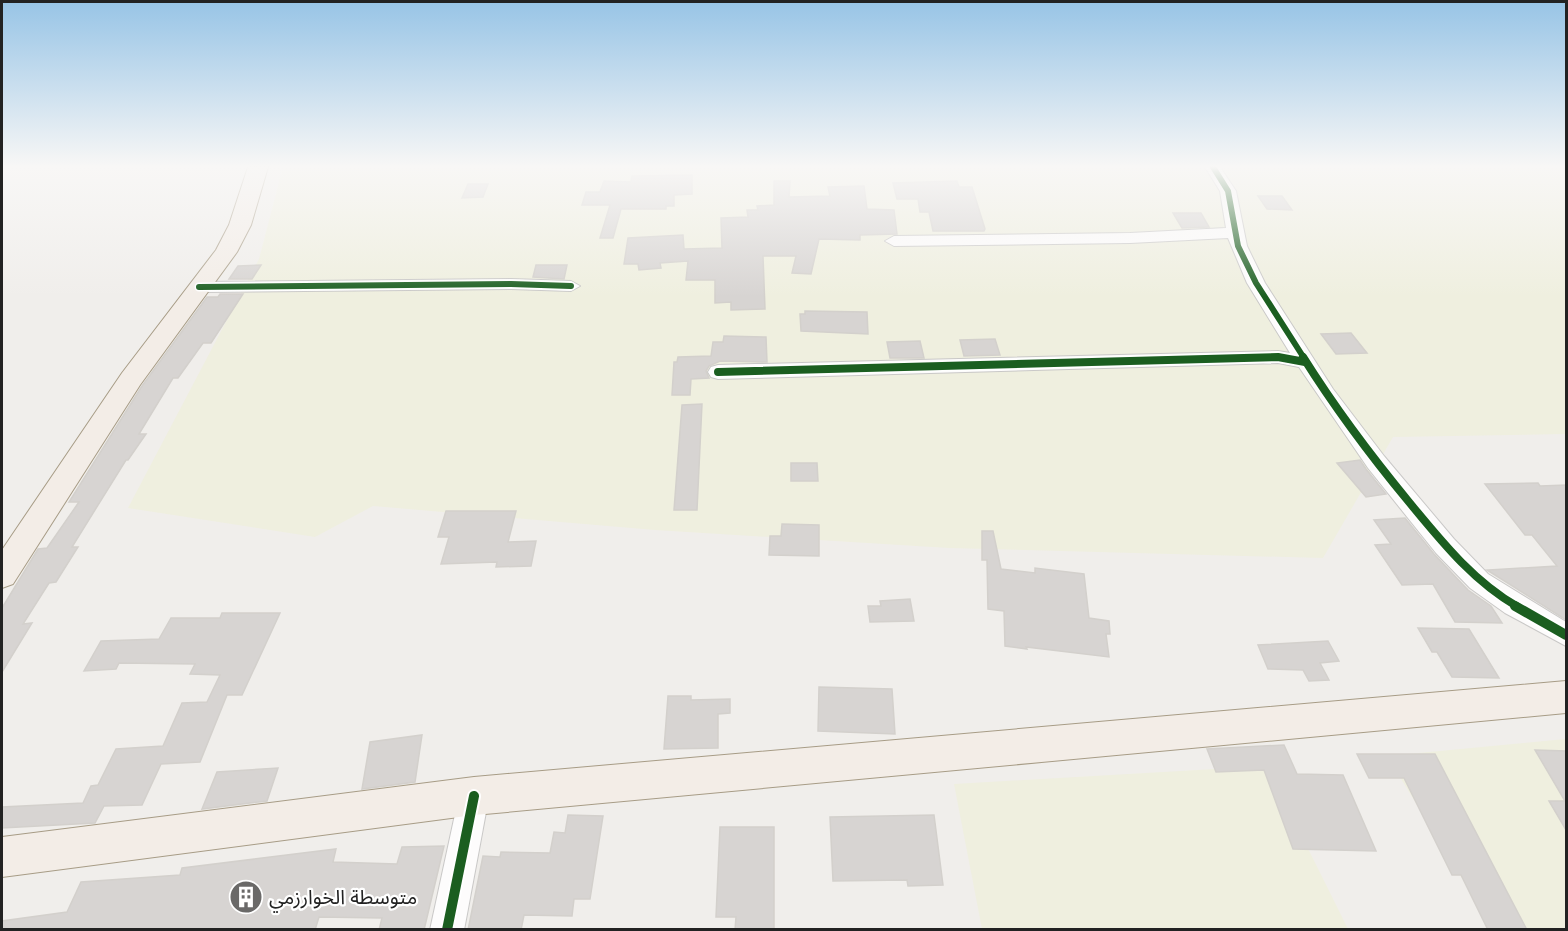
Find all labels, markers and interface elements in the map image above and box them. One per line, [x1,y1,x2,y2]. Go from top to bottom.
building icon: متوسطة الخوارزمي [228,879,264,915]
place label: متوسطة الخوارزمي [269,884,417,913]

